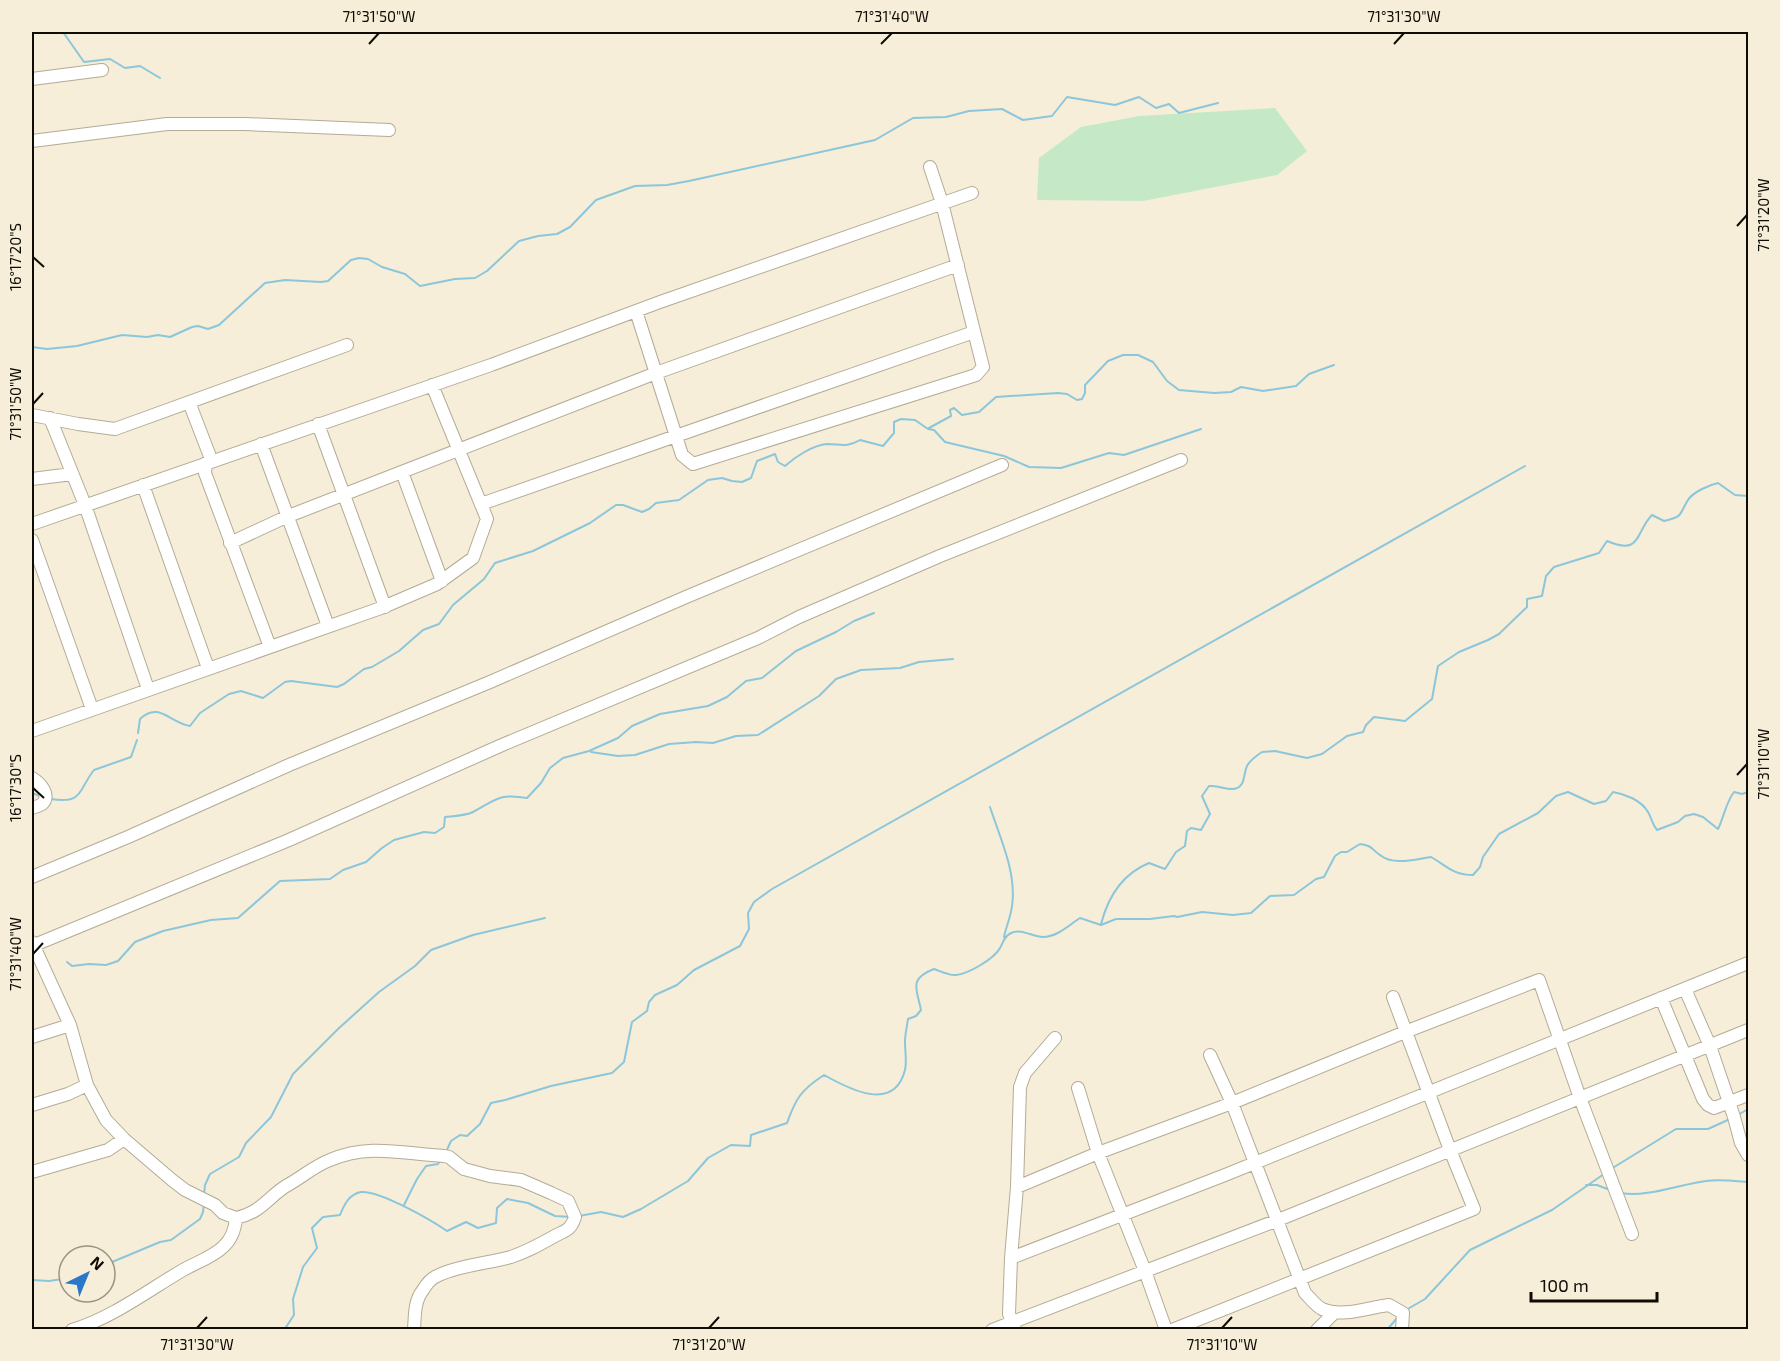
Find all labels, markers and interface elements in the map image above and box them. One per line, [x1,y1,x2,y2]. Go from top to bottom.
text: 71°31'50"W [342,7,416,25]
text: 71°31'40"W [855,7,929,25]
text: 71°31'30"W [1367,7,1441,25]
text: 71°31'20"W [1754,178,1772,252]
text: 16°17'20"S [6,223,24,291]
text: 71°31'50"W [6,367,24,441]
text: 71°31'10"W [1754,728,1772,800]
text: 16°17'30"S [6,754,24,822]
text: 71°31'40"W [6,917,24,991]
north arrow [57,1244,117,1304]
text: N [87,1252,108,1274]
scale bar [1531,1265,1657,1303]
text: 100 m [1540,1274,1589,1296]
text: 71°31'30"W [160,1335,234,1353]
text: 71°31'20"W [672,1335,746,1353]
text: 71°31'10"W [1186,1335,1258,1353]

